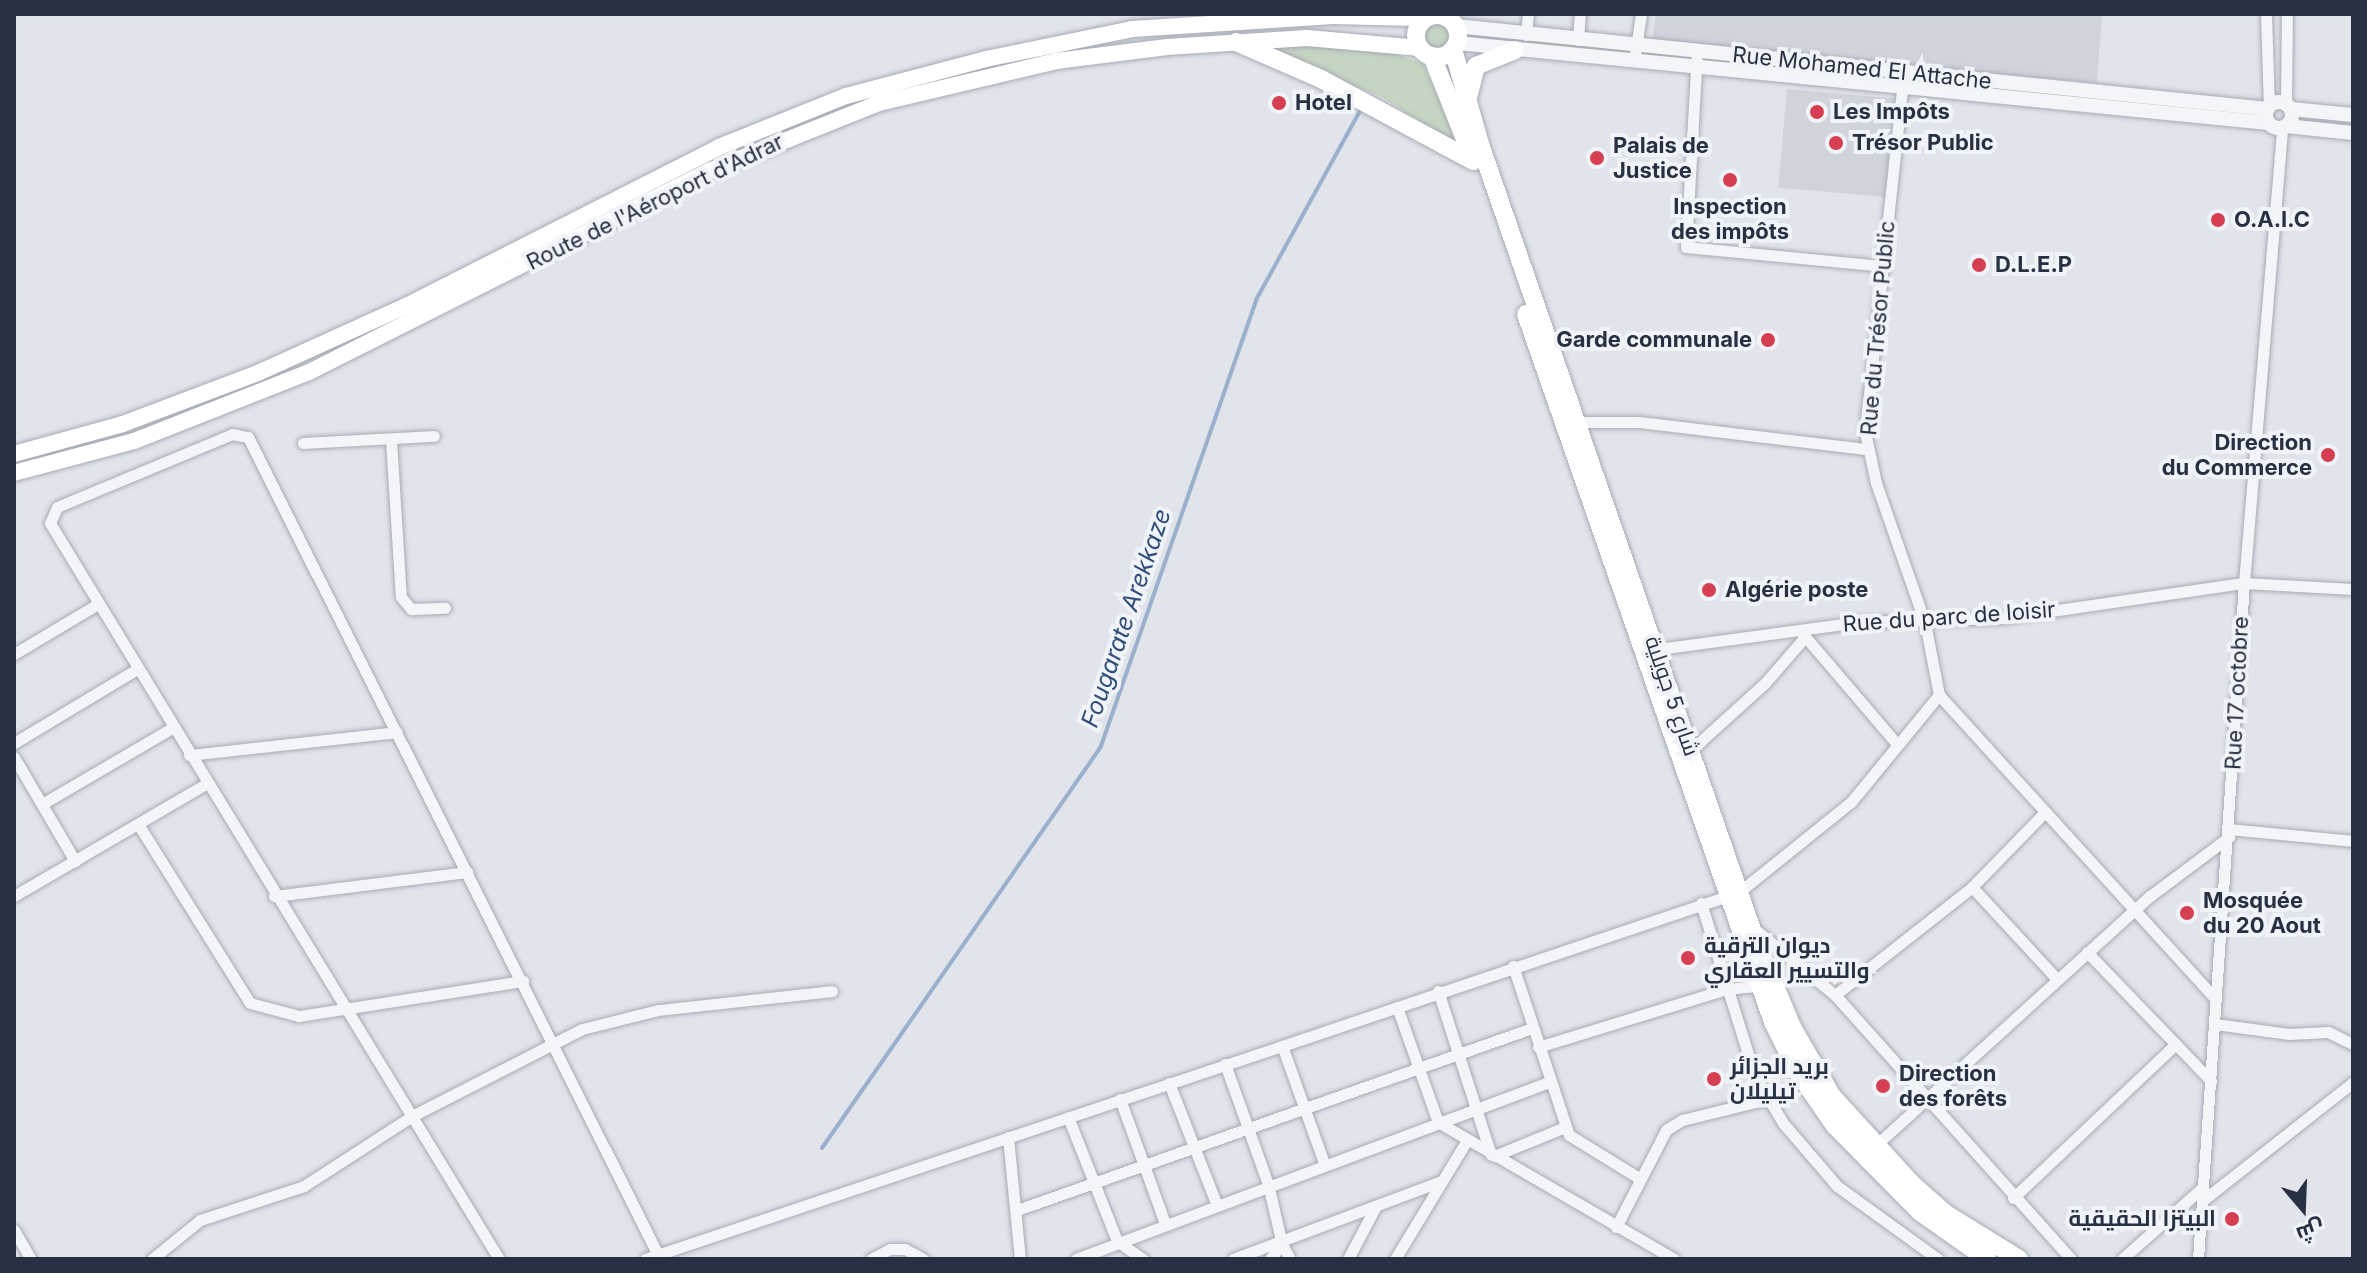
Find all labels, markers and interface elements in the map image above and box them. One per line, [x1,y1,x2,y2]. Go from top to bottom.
street label: Rue Mohamed El Attache [1731,41,1993,95]
place label: Hotel [1295,90,1352,116]
marker: Hotel [1270,94,1288,112]
place label: Les Impôts [1833,99,1950,125]
marker: Les Impôts [1808,103,1826,121]
street label: Route de l'Aéroport d'Adrar [522,128,788,276]
place label: Trésor Public [1852,130,1994,156]
place label: Palais de Justice [1613,132,1709,184]
marker: Trésor Public [1827,134,1845,152]
marker: Palais de Justice [1588,149,1606,167]
marker: Inspection des impôts [1721,171,1739,189]
place label: Inspection des impôts [1671,193,1789,244]
place label: O.A.I.C [2234,207,2310,233]
marker: O.A.I.C [2209,211,2227,229]
street label: Rue du Trésor Public [1855,219,1901,437]
place label: D.L.E.P [1995,252,2072,278]
marker: D.L.E.P [1970,256,1988,274]
place label: Garde communale [1556,327,1752,353]
marker: Garde communale [1759,331,1777,349]
place label: Direction du Commerce [2162,429,2312,480]
marker: Direction du Commerce [2319,446,2337,464]
water label: Fougarate Arekkaze [1075,505,1177,731]
place label: Algérie poste [1725,577,1868,603]
marker: Algérie poste [1700,581,1718,599]
street label: Rue du parc de loisir [1842,596,2056,638]
street label: Rue 17 octobre [2220,615,2254,771]
street label: شارع 5 جويلية [1639,633,1705,759]
place label: Mosquée du 20 Aout [2203,887,2321,938]
marker: Mosquée du 20 Aout [2178,904,2196,922]
place label: ديوان الترقية والتسيير العقاري [1704,932,1870,984]
marker: ديوان الترقية والتسيير العقاري [1679,949,1697,967]
place label: بريد الجزائر تيليلان [1730,1053,1829,1104]
place label: Direction des forêts [1899,1060,2007,1112]
marker: بريد الجزائر تيليلان [1705,1070,1723,1088]
marker: Direction des forêts [1874,1077,1892,1095]
north arrow [2263,1169,2343,1249]
place label: البيتزا الحقيقية [2069,1206,2216,1232]
marker: البيتزا الحقيقية [2223,1210,2241,1228]
text: ش [2293,1215,2328,1249]

